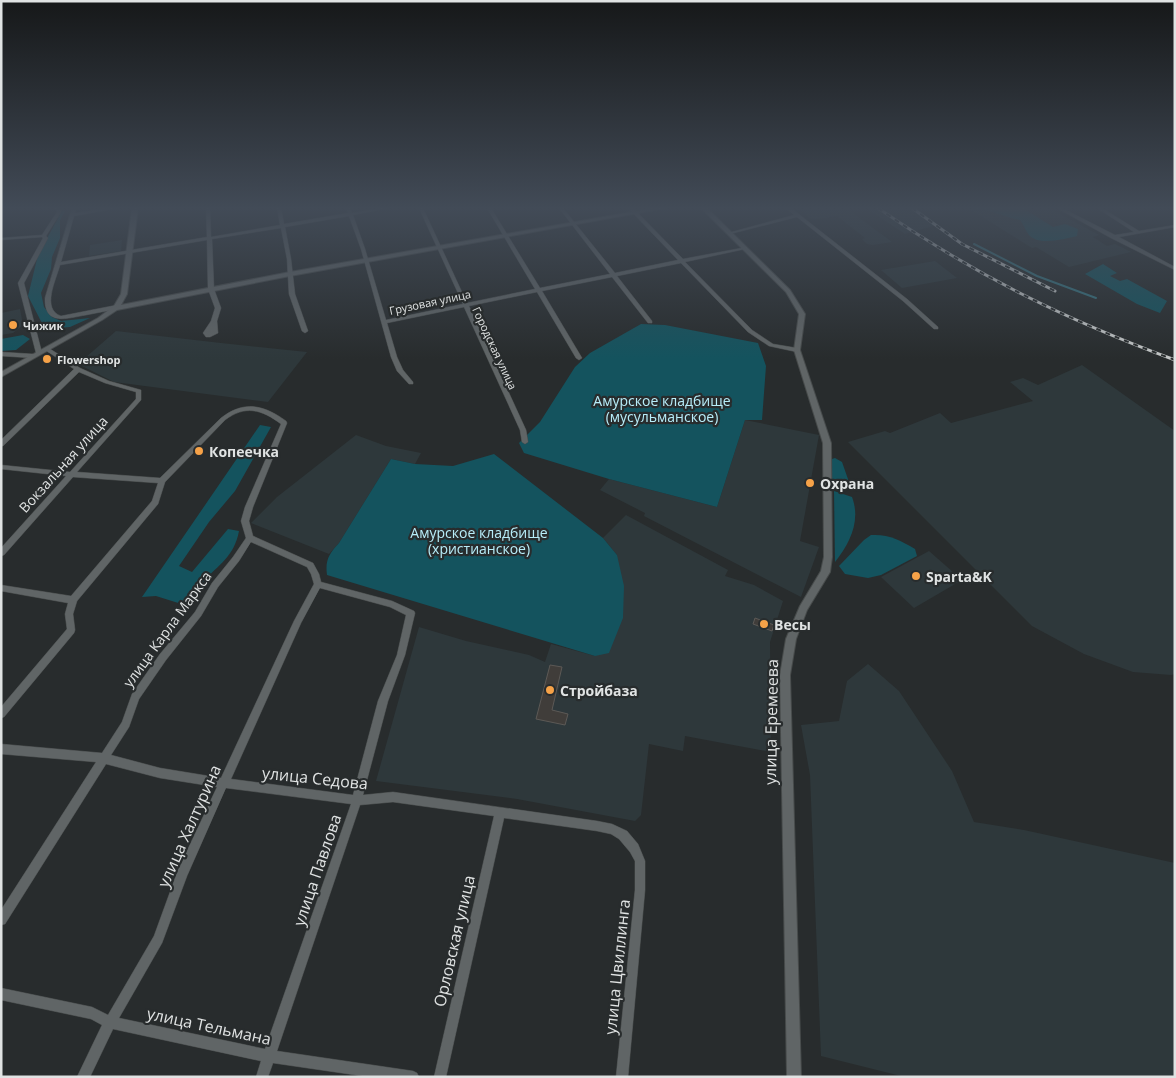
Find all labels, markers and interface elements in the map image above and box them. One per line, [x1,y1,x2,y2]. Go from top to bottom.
street label: Грузовая улица [388,286,472,318]
street label: Городская улица [469,304,521,392]
place label: Чижик [23,318,63,333]
marker: Чижик [7,319,19,331]
place label: Flowershop [57,352,121,367]
marker: Flowershop [41,353,53,365]
park label: Амурское кладбище (мусульманское) [593,391,731,426]
street label: Вокзальная улица [14,412,112,516]
place label: Копеечка [209,442,279,461]
marker: Копеечка [193,445,205,457]
place label: Охрана [820,474,874,493]
marker: Охрана [804,477,816,489]
park label: Амурское кладбище (христианское) [410,523,548,558]
street label: улица Карла Маркса [118,567,216,691]
place label: Sparta&K [926,567,992,586]
marker: Sparta&K [910,570,922,582]
place label: Весы [774,615,811,634]
marker: Весы [758,618,770,630]
street label: улица Еремеева [759,659,783,785]
place label: Стройбаза [560,681,638,700]
marker: Стройбаза [544,684,556,696]
street label: улица Халтурина [152,761,226,891]
street label: улица Седова [261,762,369,794]
street label: улица Павлова [288,811,346,929]
street label: Орловская улица [428,873,480,1009]
street label: улица Цвиллинга [599,898,635,1036]
street label: улица Тельмана [145,1002,273,1050]

